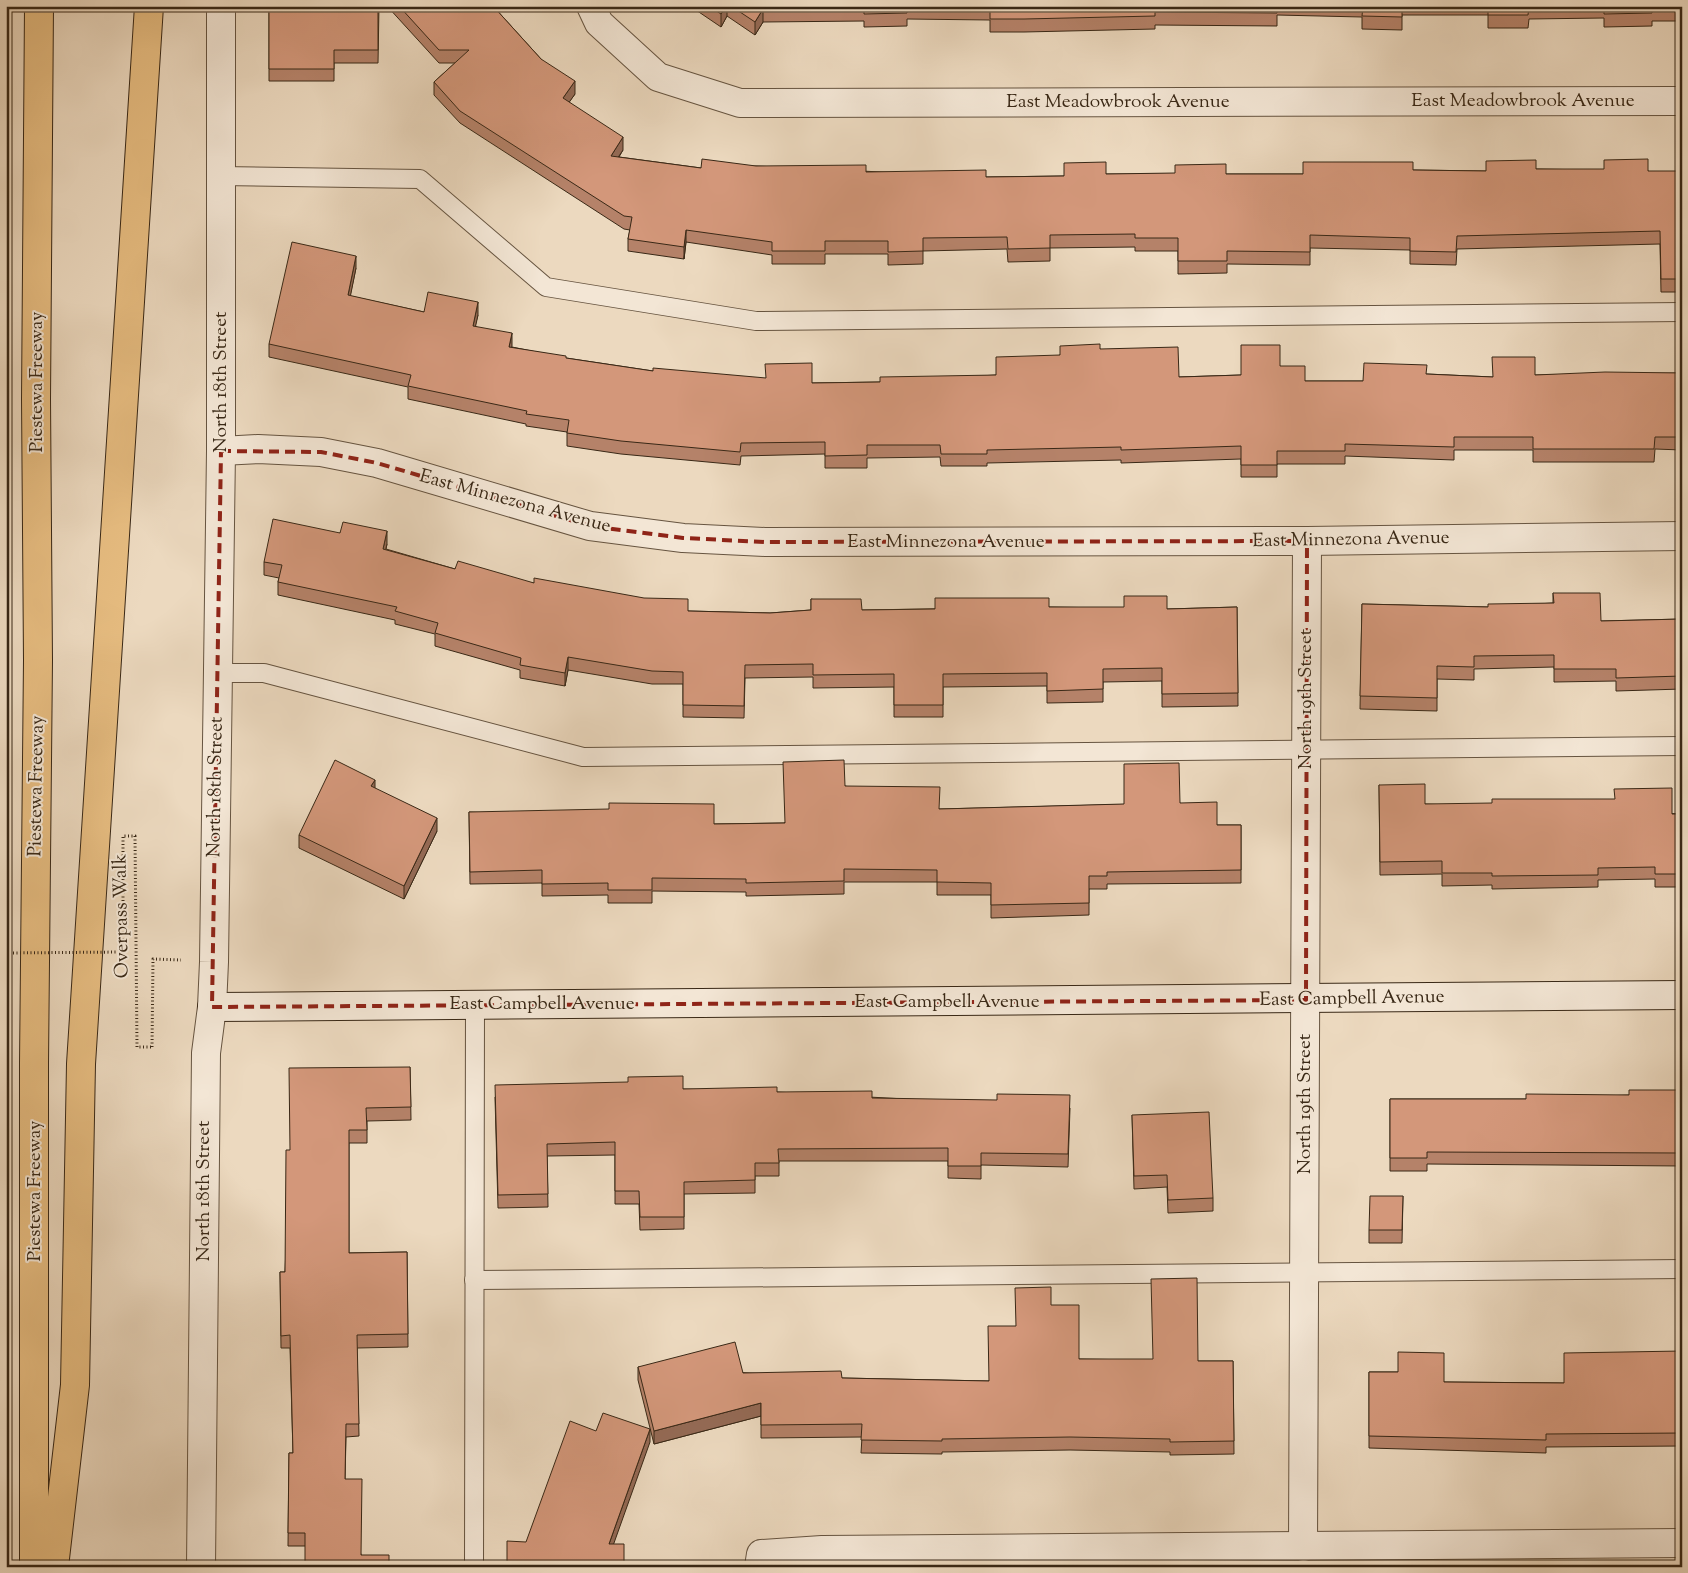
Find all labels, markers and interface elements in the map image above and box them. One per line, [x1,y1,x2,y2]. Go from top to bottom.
street label: East Meadowbrook Avenue [1411,88,1635,115]
street label: East Meadowbrook Avenue [1006,89,1230,116]
street label: Piestewa Freeway [24,311,51,453]
street label: North 18th Street [208,311,235,452]
street label: East Minnezona Avenue [416,463,614,541]
street label: East Minnezona Avenue [1252,525,1450,555]
street label: East Minnezona Avenue [847,529,1045,556]
street label: North 19th Street [1293,628,1320,769]
street label: Piestewa Freeway [22,715,52,857]
street label: North 18th Street [201,716,231,858]
street label: Overpass Walk [107,853,137,978]
street label: East Campbell Avenue [1259,984,1445,1014]
street label: East Campbell Avenue [854,989,1040,1016]
street label: East Campbell Avenue [449,991,635,1018]
street label: North 19th Street [1292,1033,1319,1174]
street label: Piestewa Freeway [22,1120,49,1262]
street label: North 18th Street [191,1120,218,1261]

